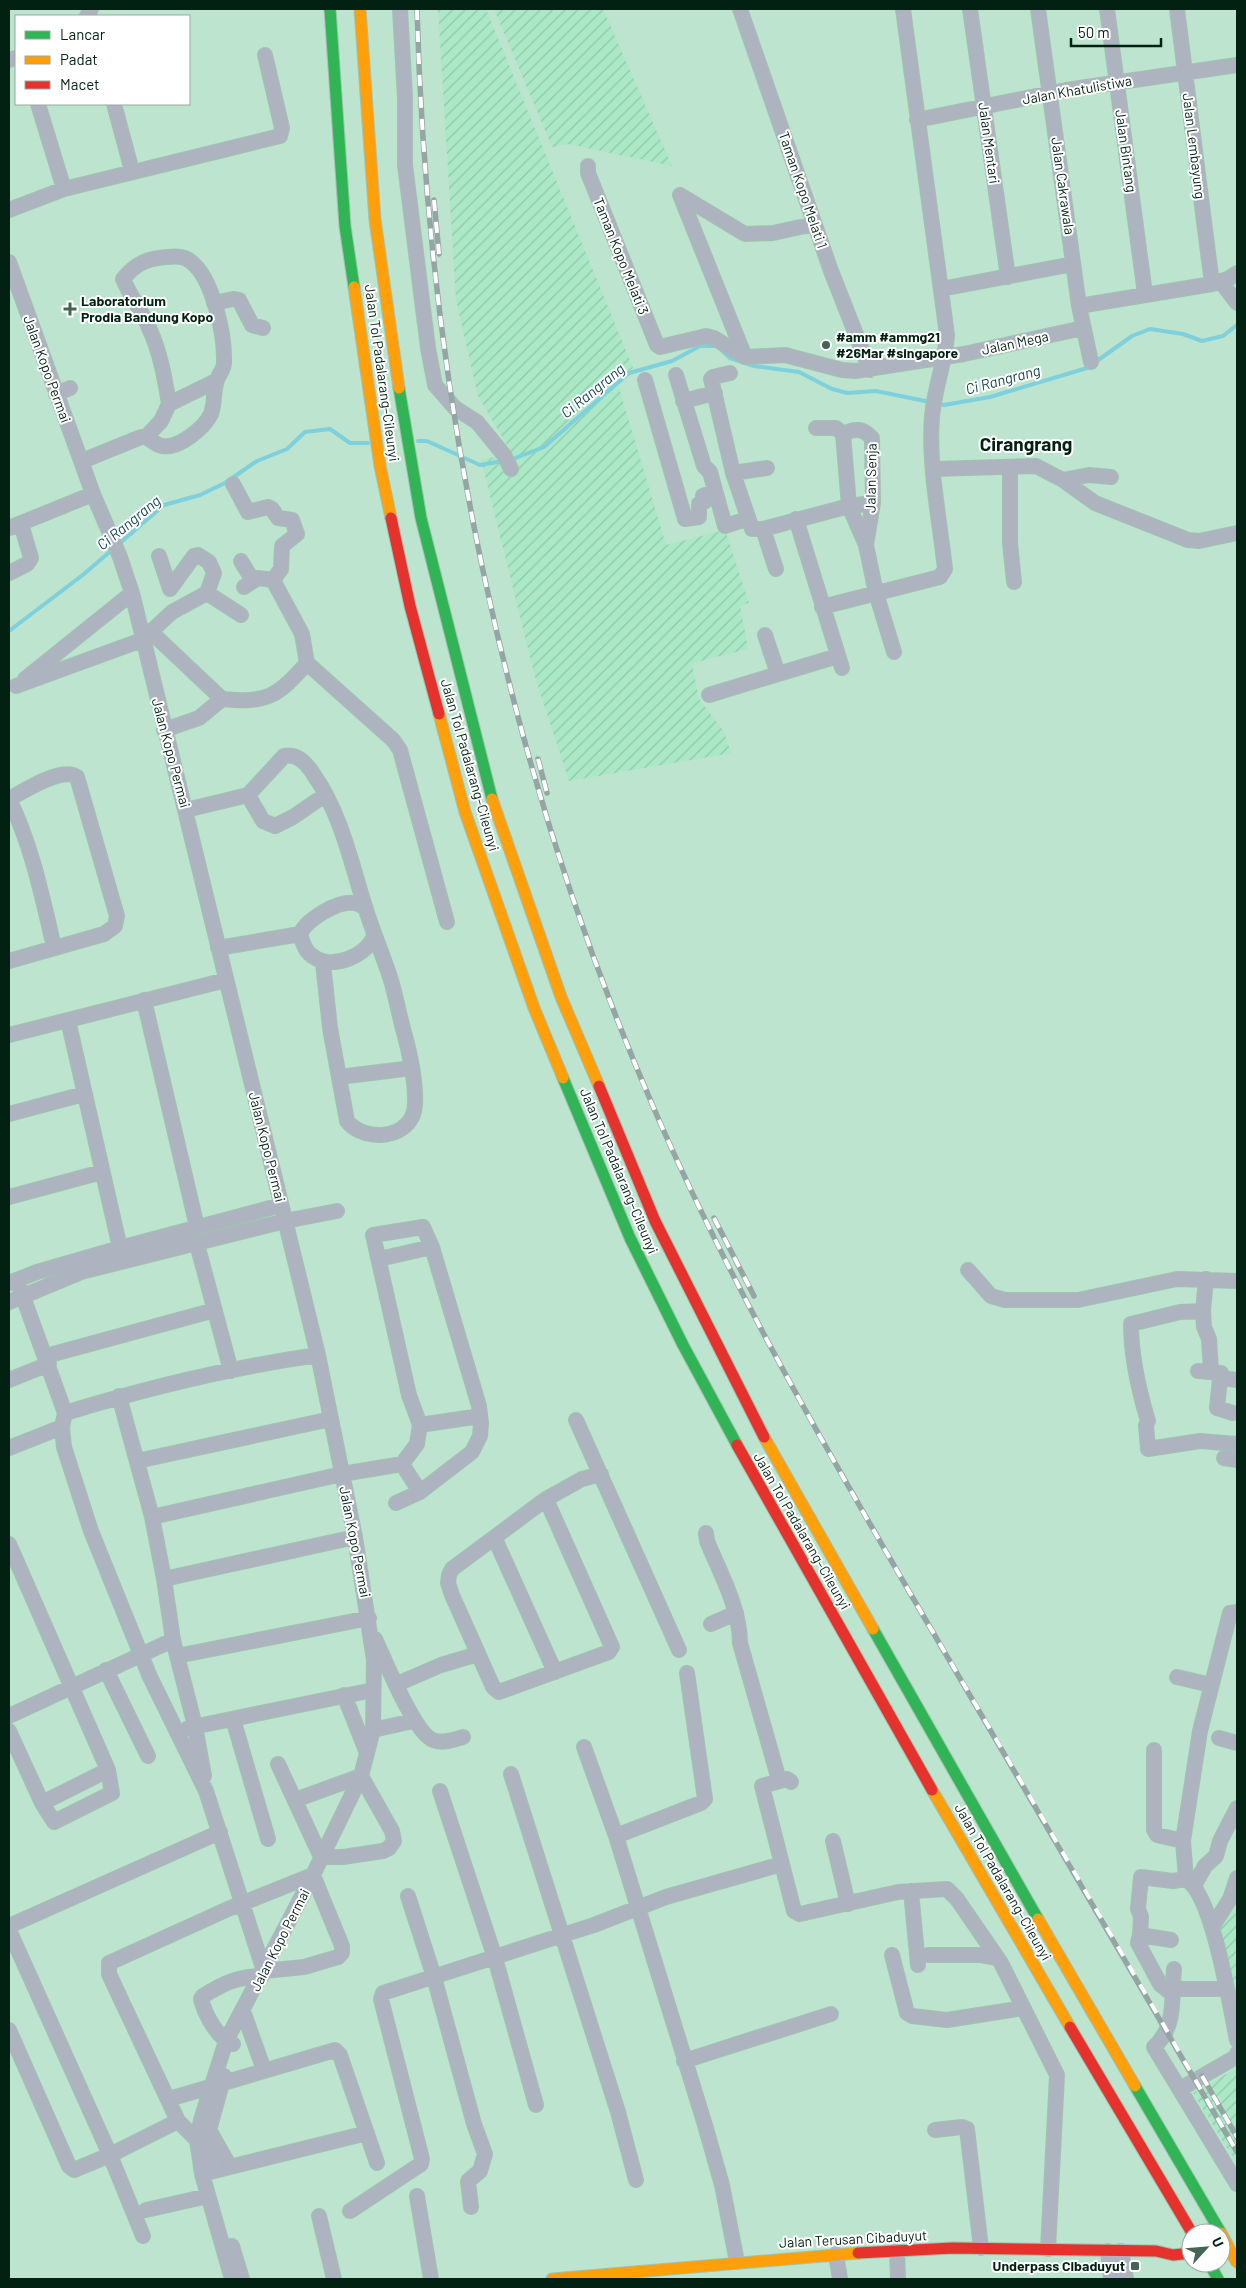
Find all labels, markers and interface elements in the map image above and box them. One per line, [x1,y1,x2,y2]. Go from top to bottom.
legend [15,15,190,105]
scale bar [1071,15,1161,47]
text: 50 m [1078,23,1110,41]
text: Lancar [60,25,106,43]
text: Padat [60,50,98,68]
street label: Jalan Khatulistiwa [1021,71,1133,108]
text: Macet [60,75,100,93]
street label: Jalan Lembayung [1180,92,1209,200]
street label: Jalan Mentari [975,101,1004,185]
street label: Jalan Bintang [1112,109,1141,193]
street label: Taman Kopo Melati 1 [776,129,831,250]
street label: Jalan Cakrawala [1048,136,1079,236]
street label: Taman Kopo Melati 3 [590,195,653,317]
street label: Jalan Tol Padalarang–Cileunyi [362,283,403,462]
place label: Laboratorium Prodia Bandung Kopo [81,292,213,325]
marker: Laboratorium Prodia Bandung Kopo [63,302,77,316]
street label: Jalan Kopo Permai [20,313,75,425]
street label: Jalan Mega [980,327,1050,358]
place label: #amm #ammg21 #26Mar #singapore [836,328,958,361]
marker: #amm #ammg21 #26Mar #singapore [820,339,832,351]
water label: Ci Rangrang [557,359,628,421]
water label: Ci Rangrang [963,360,1042,398]
district label: Cirangrang [980,432,1072,455]
street label: Jalan Senja [861,443,880,513]
water label: Ci Rangrang [93,491,164,553]
street label: Jalan Tol Padalarang–Cileunyi [438,677,503,853]
street label: Jalan Kopo Permai [149,696,194,810]
street label: Jalan Tol Padalarang–Cileunyi [577,1085,662,1256]
street label: Jalan Kopo Permai [246,1090,289,1204]
street label: Jalan Tol Padalarang–Cileunyi [750,1449,854,1612]
street label: Jalan Kopo Permai [336,1485,375,1599]
street label: Jalan Tol Padalarang–Cileunyi [951,1800,1055,1963]
street label: Jalan Kopo Permai [246,1886,313,1994]
north arrow [1181,2223,1231,2273]
street label: Jalan Terusan Cibaduyut [778,2226,927,2251]
text: U [1209,2234,1228,2250]
place label: Underpass Cibaduyut [993,2257,1125,2274]
marker: Underpass Cibaduyut [1129,2260,1141,2272]

